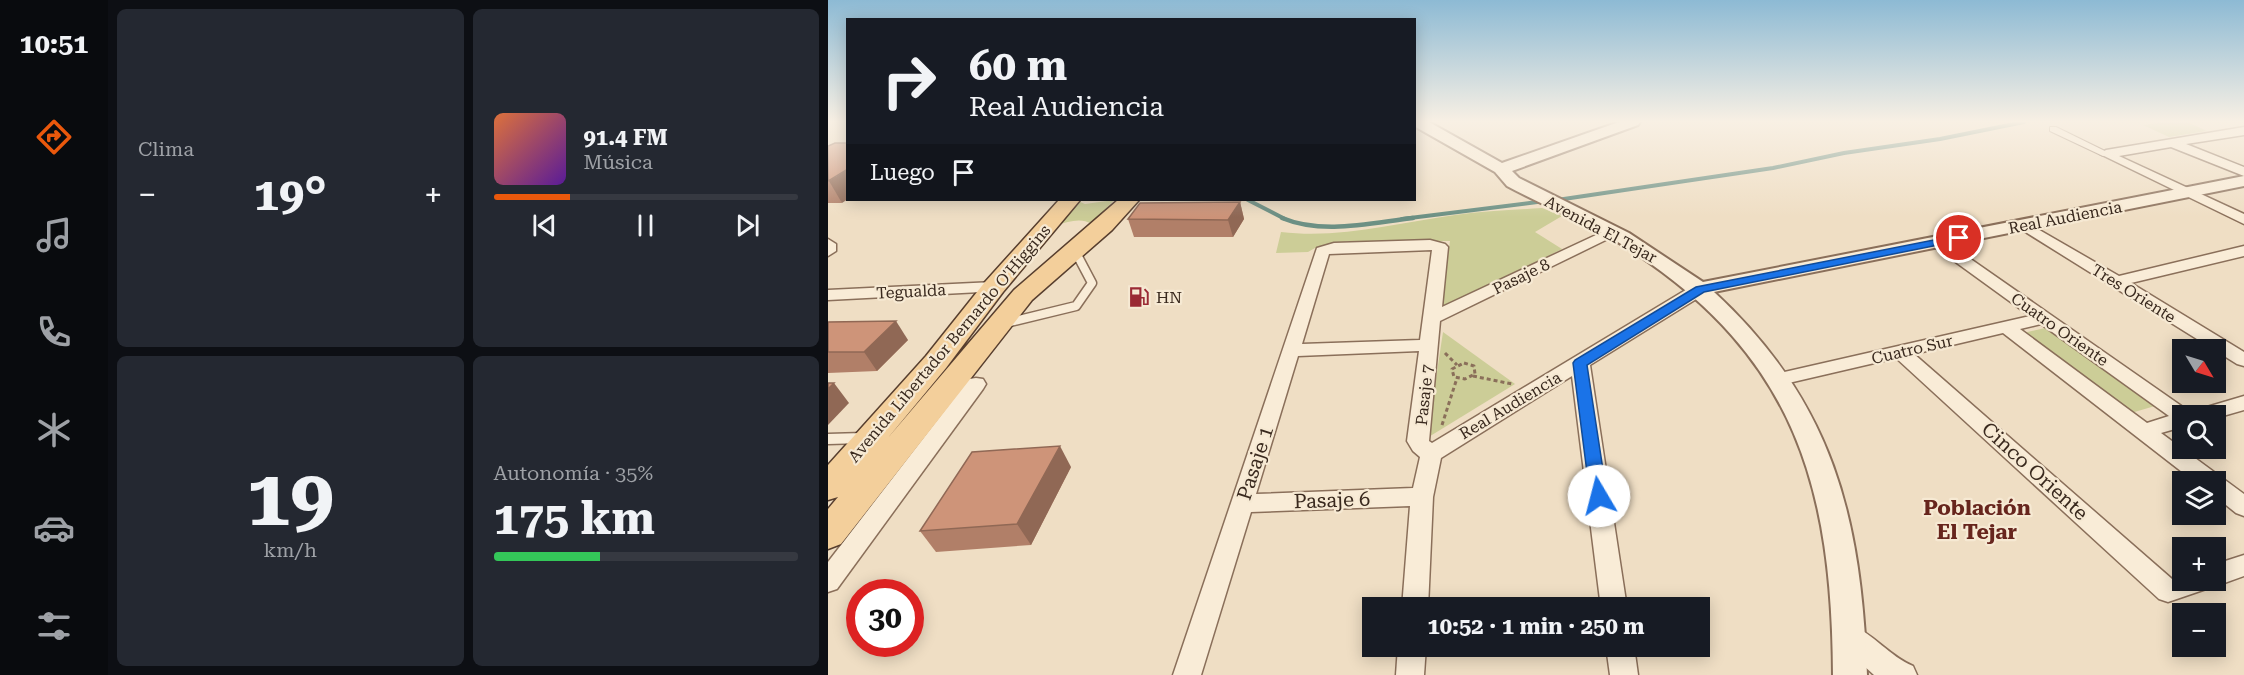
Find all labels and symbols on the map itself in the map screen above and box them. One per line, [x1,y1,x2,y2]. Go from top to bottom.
street label: Avenida El Tejar [1541,192,1661,267]
street label: Real Audiencia [2007,197,2124,238]
pin [1933,212,1984,263]
street label: Avenida Libertador Bernardo O'Higgins [844,220,1055,466]
street label: Pasaje 8 [1490,254,1553,298]
street label: Tres Oriente [2088,260,2179,327]
street label: Tegualda [876,280,947,303]
fuel station icon: HN [1127,285,1151,309]
place label: HN [1156,288,1182,307]
street label: Cuatro Oriente [2007,289,2112,370]
street label: Cuatro Sur [1870,331,1955,368]
north arrow [2172,339,2226,393]
street label: Pasaje 7 [1412,364,1437,427]
street label: Real Audiencia [1456,367,1565,443]
street label: Cinco Oriente [1977,417,2093,525]
street label: Pasaje 1 [1232,423,1278,503]
position arrow [1567,464,1631,528]
street label: Pasaje 6 [1293,487,1371,513]
district label: Población El Tejar [1923,496,2031,544]
speed limit sign: 30 [846,579,924,657]

